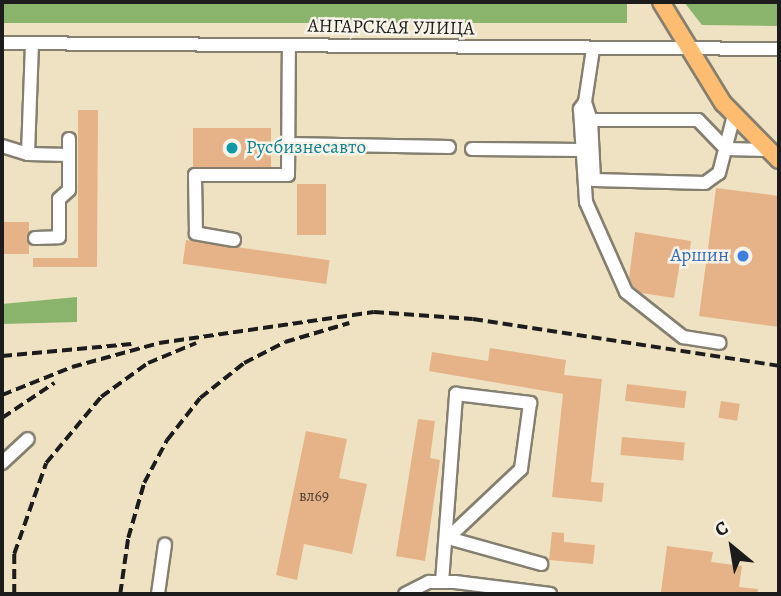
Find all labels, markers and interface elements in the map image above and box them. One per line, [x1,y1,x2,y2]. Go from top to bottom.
street label: АНГАРСКАЯ УЛИЦА [307,15,475,41]
place label: Русбизнесавто [246,137,366,159]
marker: Русбизнесавто [224,140,240,156]
place label: Аршин [671,245,729,267]
marker: Аршин [735,248,751,264]
house number: вл69 [299,486,329,506]
north arrow [697,512,767,582]
text: С [710,515,733,543]

